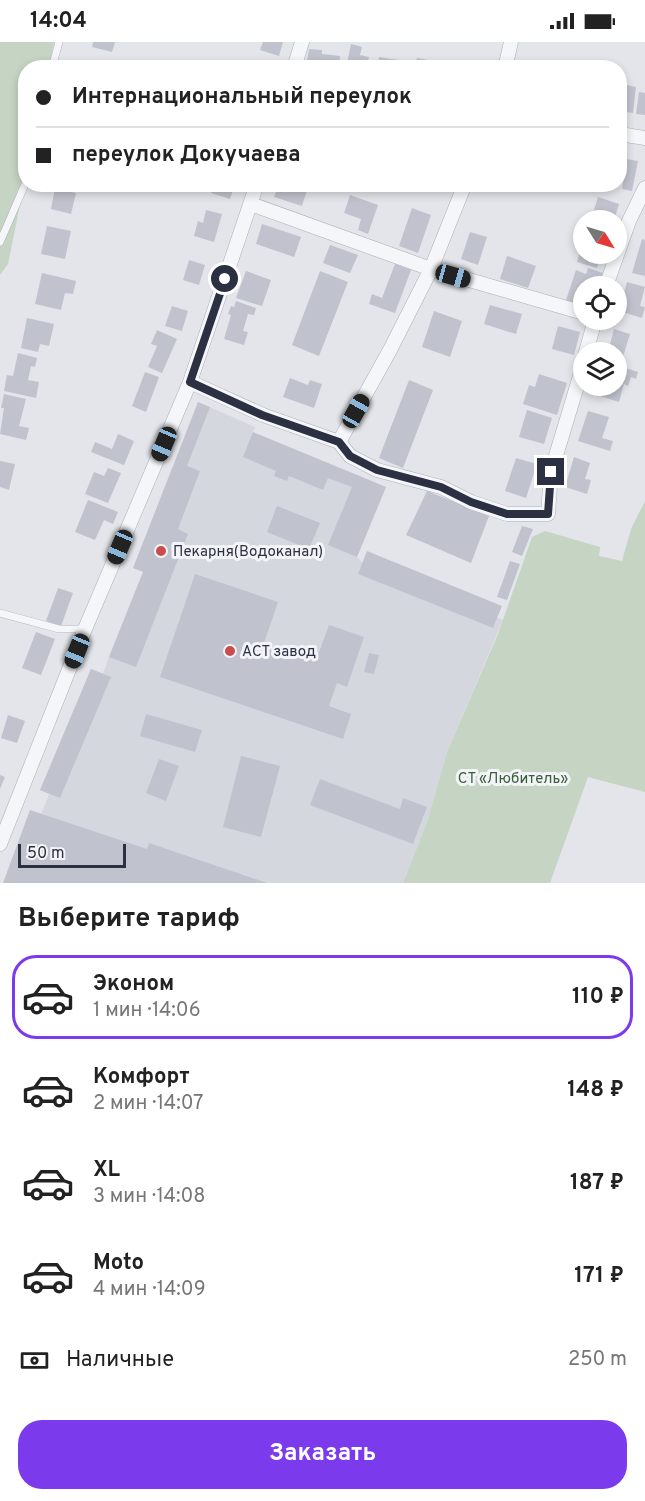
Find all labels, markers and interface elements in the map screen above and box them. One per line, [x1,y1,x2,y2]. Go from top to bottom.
text: 14:04 [30,8,87,35]
text: Интернациональный переулок [72,84,412,111]
text: переулок Докучаева [72,142,301,169]
north arrow [573,210,627,264]
map controls [573,210,627,396]
car [433,262,473,290]
route start [211,265,238,292]
button: locate [573,276,627,330]
button: layers [573,342,627,396]
car [339,391,373,431]
car [149,424,179,464]
route end [537,458,564,485]
car [105,527,135,567]
place label: Пекарня(Водоканал) [173,543,323,562]
marker: Пекарня(Водоканал) [154,544,168,558]
car [62,631,92,671]
place label: АСТ завод [242,643,316,662]
marker: АСТ завод [223,644,237,658]
park label: СТ «Любитель» [458,770,568,789]
scale bar [18,841,126,868]
text: 50 m [27,844,65,864]
text: Выберите тариф [18,902,240,936]
icon: car [21,970,75,1024]
text: Эконом [93,971,174,998]
text: 110 ₽ [572,984,624,1011]
text: 1 мин · 14:06 [93,998,201,1024]
icon: car [21,1063,75,1117]
text: Комфорт [93,1064,190,1091]
text: 148 ₽ [567,1077,624,1104]
text: 2 мин · 14:07 [93,1091,203,1117]
icon: car [21,1156,75,1210]
text: XL [93,1157,120,1184]
text: 187 ₽ [570,1170,624,1197]
text: 3 мин · 14:08 [93,1184,206,1210]
icon: car [21,1249,75,1303]
text: Moto [93,1250,144,1277]
text: 171 ₽ [574,1263,624,1290]
text: 4 мин · 14:09 [93,1277,206,1303]
icon: cash [18,1344,51,1377]
text: Наличные [66,1347,174,1374]
text: 250 m [568,1347,627,1373]
button: Заказать [18,1420,627,1489]

